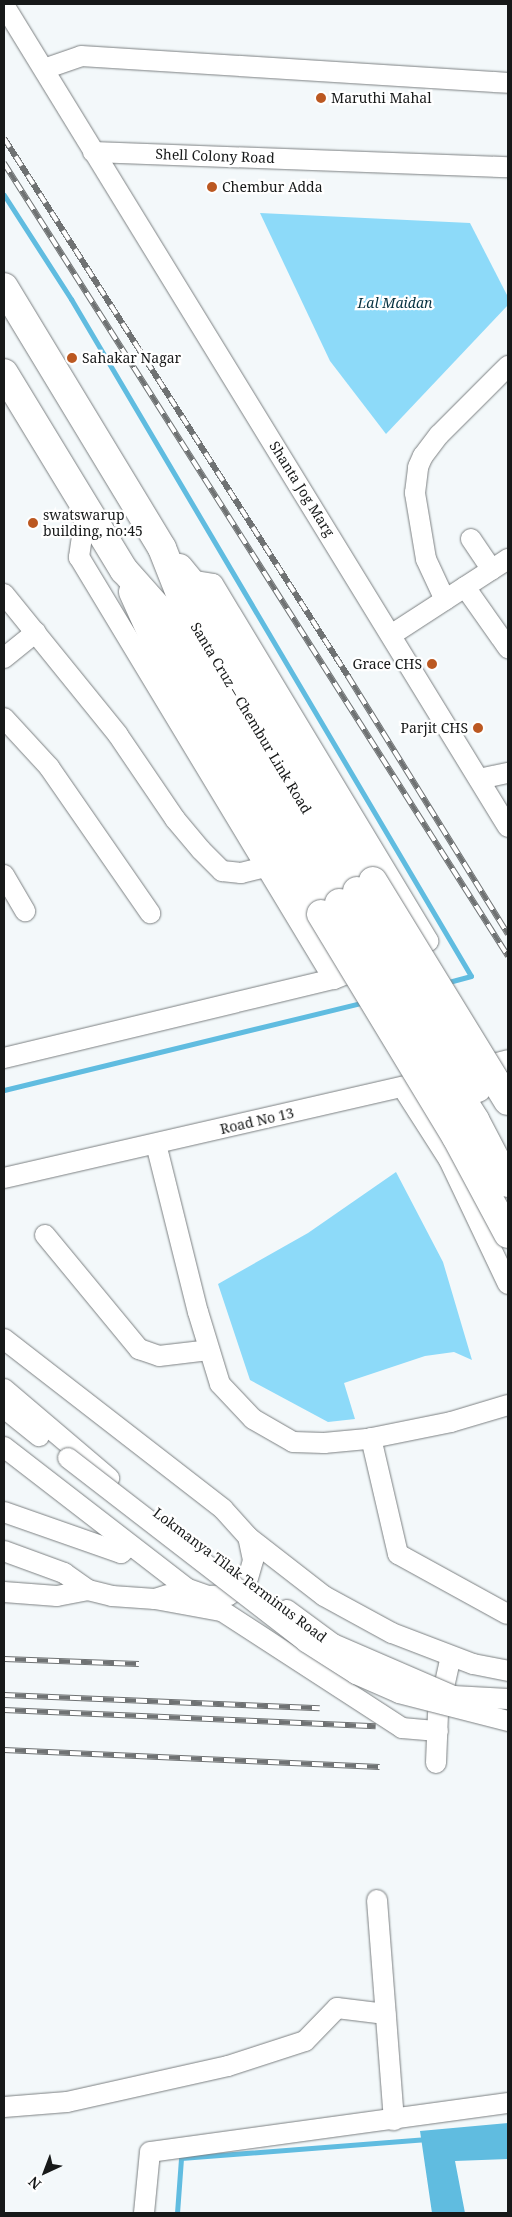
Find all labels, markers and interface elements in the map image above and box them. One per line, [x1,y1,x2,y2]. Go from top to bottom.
place label: Maruthi Mahal [331,90,432,106]
marker: Maruthi Mahal [315,92,327,104]
street label: Shell Colony Road [155,146,275,166]
place label: Chembur Adda [222,179,323,195]
marker: Chembur Adda [206,181,218,193]
park label: Lal Maidan [358,295,432,311]
place label: Sahakar Nagar [82,350,181,366]
marker: Sahakar Nagar [66,352,78,364]
street label: Shanta Jog Marg [266,438,338,540]
place label: swatswarup building, no:45 [43,507,143,540]
marker: swatswarup building, no:45 [27,517,39,529]
street label: Santa Cruz – Chembur Link Road [187,619,315,817]
place label: Grace CHS [352,656,422,672]
marker: Grace CHS [426,658,438,670]
place label: Parjit CHS [401,720,468,736]
marker: Parjit CHS [472,722,484,734]
street label: Road No 13 [218,1104,296,1138]
street label: Lokmanya Tilak Terminus Road [150,1504,330,1646]
north arrow [20,2147,70,2197]
text: N [24,2173,45,2194]

